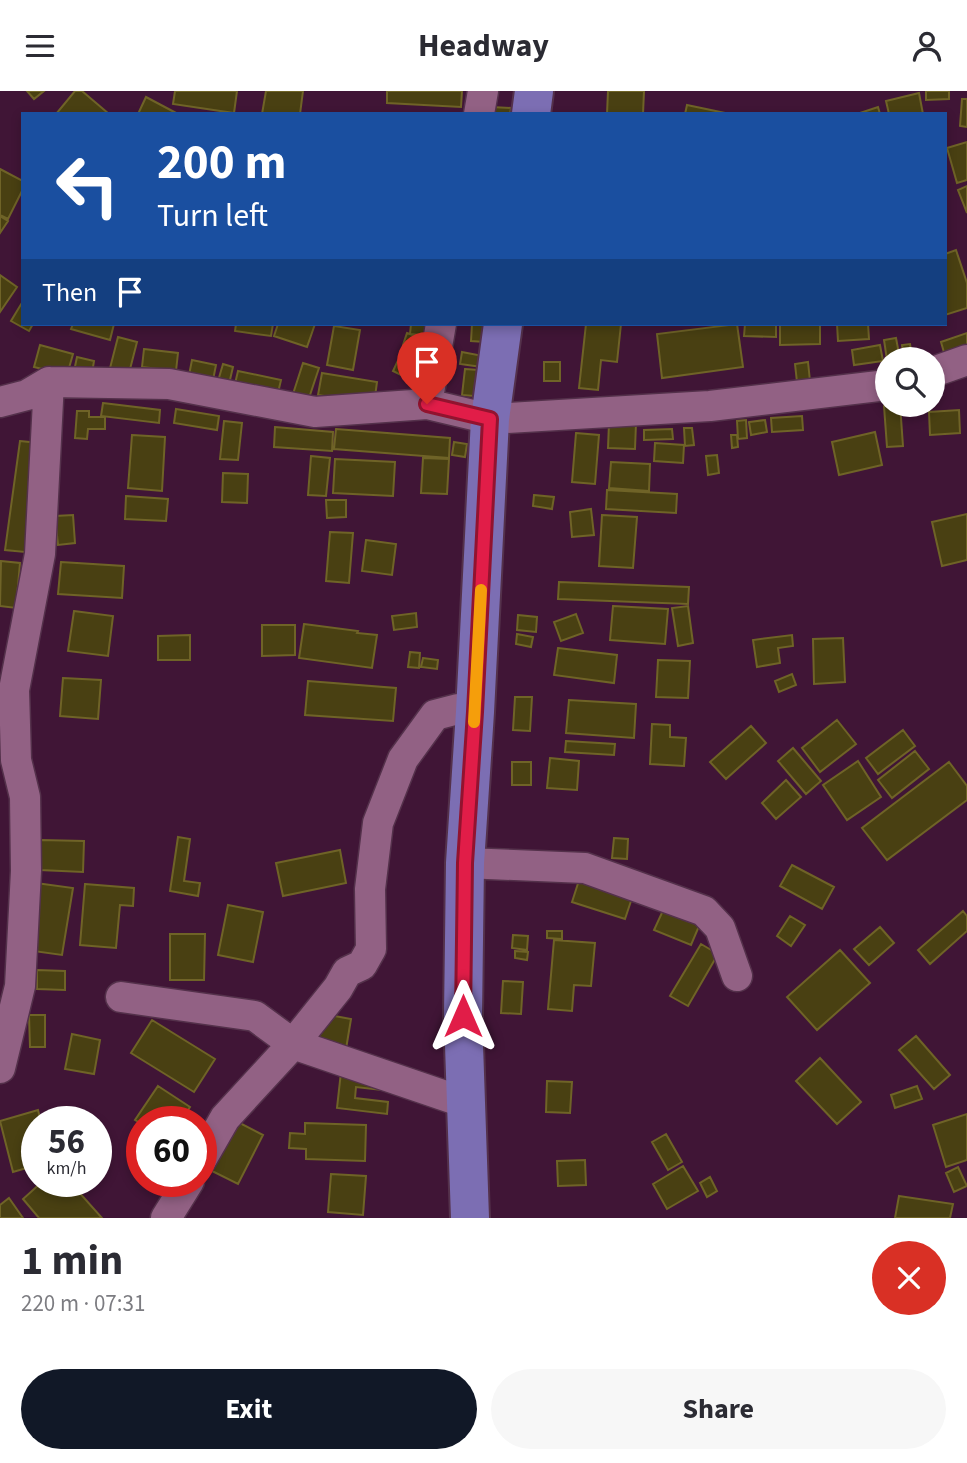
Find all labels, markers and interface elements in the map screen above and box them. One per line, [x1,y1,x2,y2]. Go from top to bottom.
text: Headway [418,23,549,69]
icon: menu [21,27,59,65]
icon: person [908,27,946,65]
text: 200 m [157,128,286,198]
icon: left [42,140,133,231]
text: Turn left [157,193,268,239]
icon: arrive [111,273,149,311]
text: Then [42,274,97,311]
pin [397,332,457,404]
icon: arrive [408,343,446,381]
map controls [875,347,945,417]
button: search [875,347,945,417]
position arrow [426,979,500,1053]
speed limit sign: 60 [126,1106,217,1197]
text: 56 [48,1117,85,1167]
text: km/h [47,1156,86,1181]
text: 1 min [21,1231,123,1291]
button: close [872,1241,946,1315]
text: 220 m · 07:31 [21,1287,145,1320]
button: Exit [21,1369,477,1449]
button: Share [491,1369,946,1449]

